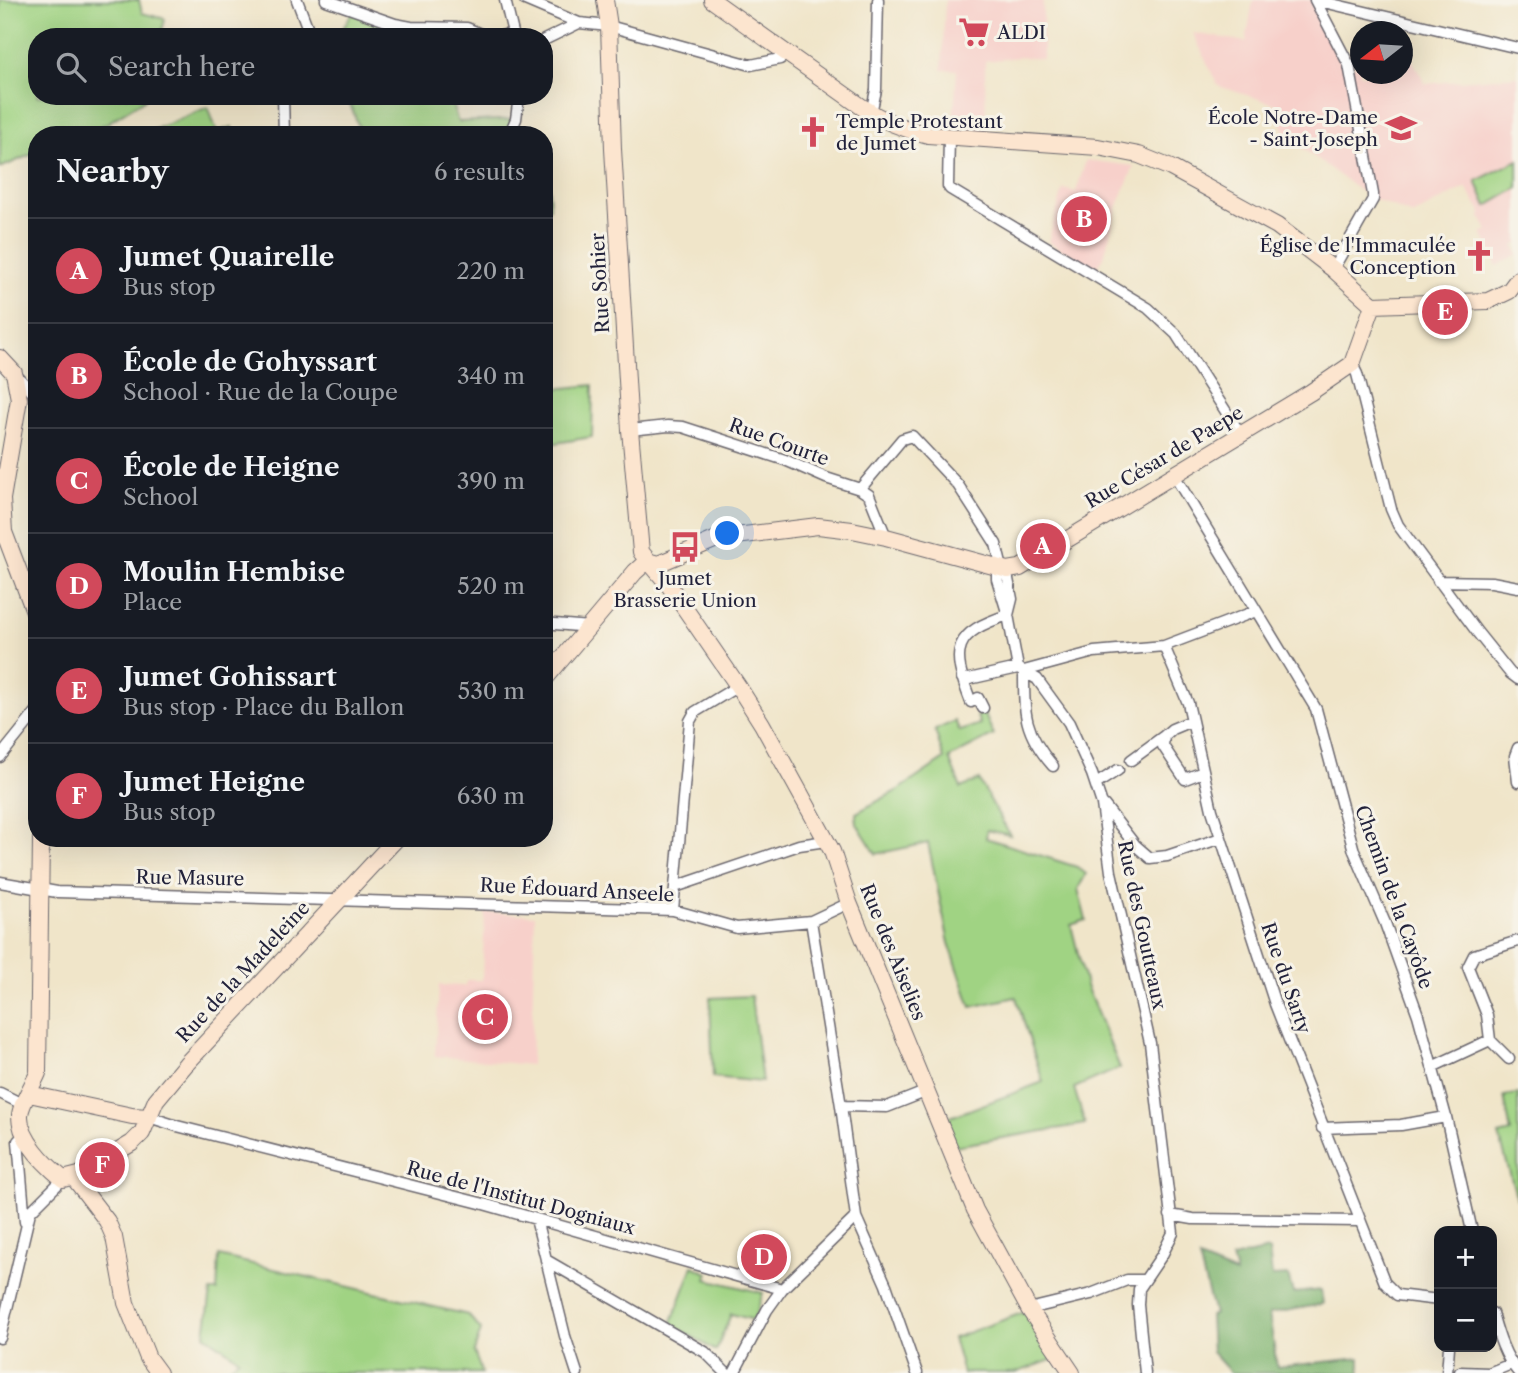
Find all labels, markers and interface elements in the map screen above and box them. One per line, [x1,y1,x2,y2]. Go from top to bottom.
supermarket icon: ALDI [957,15,991,49]
place label: ALDI [996,21,1046,44]
north arrow [1350,21,1413,84]
search box [28,28,553,105]
icon: search [52,48,90,86]
text: Search here [108,51,255,83]
place label: École Notre-Dame - Saint-Joseph [1208,106,1378,151]
place label: Temple Protestant de Jumet [836,110,1003,155]
school or university icon: École Notre-Dame - Saint-Joseph [1384,111,1418,145]
church icon: Temple Protestant de Jumet [796,115,830,149]
text: Nearby [56,153,169,190]
text: 6 results [434,158,525,186]
pin: B [1061,193,1107,245]
street label: Rue Sohier [586,232,614,334]
place label: Église de l'Immaculée Conception [1259,234,1456,279]
church icon: Église de l'Immaculée Conception [1462,239,1496,273]
text: Jumet Quairelle [123,241,334,273]
text: A [70,257,88,285]
text: 220 m [456,257,525,285]
text: Bus stop [123,273,216,301]
pin: E [1422,286,1468,338]
text: École de Gohyssart [123,346,377,378]
text: B [70,362,88,390]
text: 340 m [457,362,525,390]
text: School · Rue de la Coupe [123,378,398,406]
street label: Rue César de Paepe [1081,401,1247,513]
street label: Rue Courte [726,413,832,471]
text: École de Heigne [123,451,340,483]
text: C [70,467,88,495]
text: 390 m [457,467,525,495]
text: School [123,483,198,511]
your location [710,516,744,550]
pin: A [1020,520,1066,572]
bus stop icon: Jumet Brasserie Union [668,530,702,564]
text: Moulin Hembise [123,556,345,588]
place label: Jumet Brasserie Union [613,567,757,612]
text: D [69,572,89,600]
text: 520 m [457,572,525,600]
text: Place [123,588,182,616]
text: Jumet Gohissart [123,661,337,693]
text: E [71,677,87,705]
text: 530 m [458,677,525,705]
text: Bus stop · Place du Ballon [123,693,404,721]
text: Jumet Heigne [123,766,305,798]
text: F [71,782,87,810]
text: 630 m [457,782,525,810]
text: Bus stop [123,798,216,826]
street label: Chemin de la Cayôde [1350,802,1438,992]
street label: Rue des Goutteaux [1113,838,1171,1013]
street label: Rue Masure [135,866,245,890]
street label: Rue Édouard Anseele [479,873,675,907]
street label: Rue des Aiselies [855,880,931,1024]
street label: Rue de la Madeleine [172,897,314,1047]
street label: Rue du Sarty [1256,919,1316,1037]
pin: C [462,991,508,1043]
pin: F [79,1139,125,1191]
street label: Rue de l'Institut Dogniaux [404,1156,639,1240]
map controls [1434,1226,1497,1352]
button: + [1434,1226,1497,1289]
pin: D [741,1231,787,1283]
button: − [1434,1289,1497,1352]

